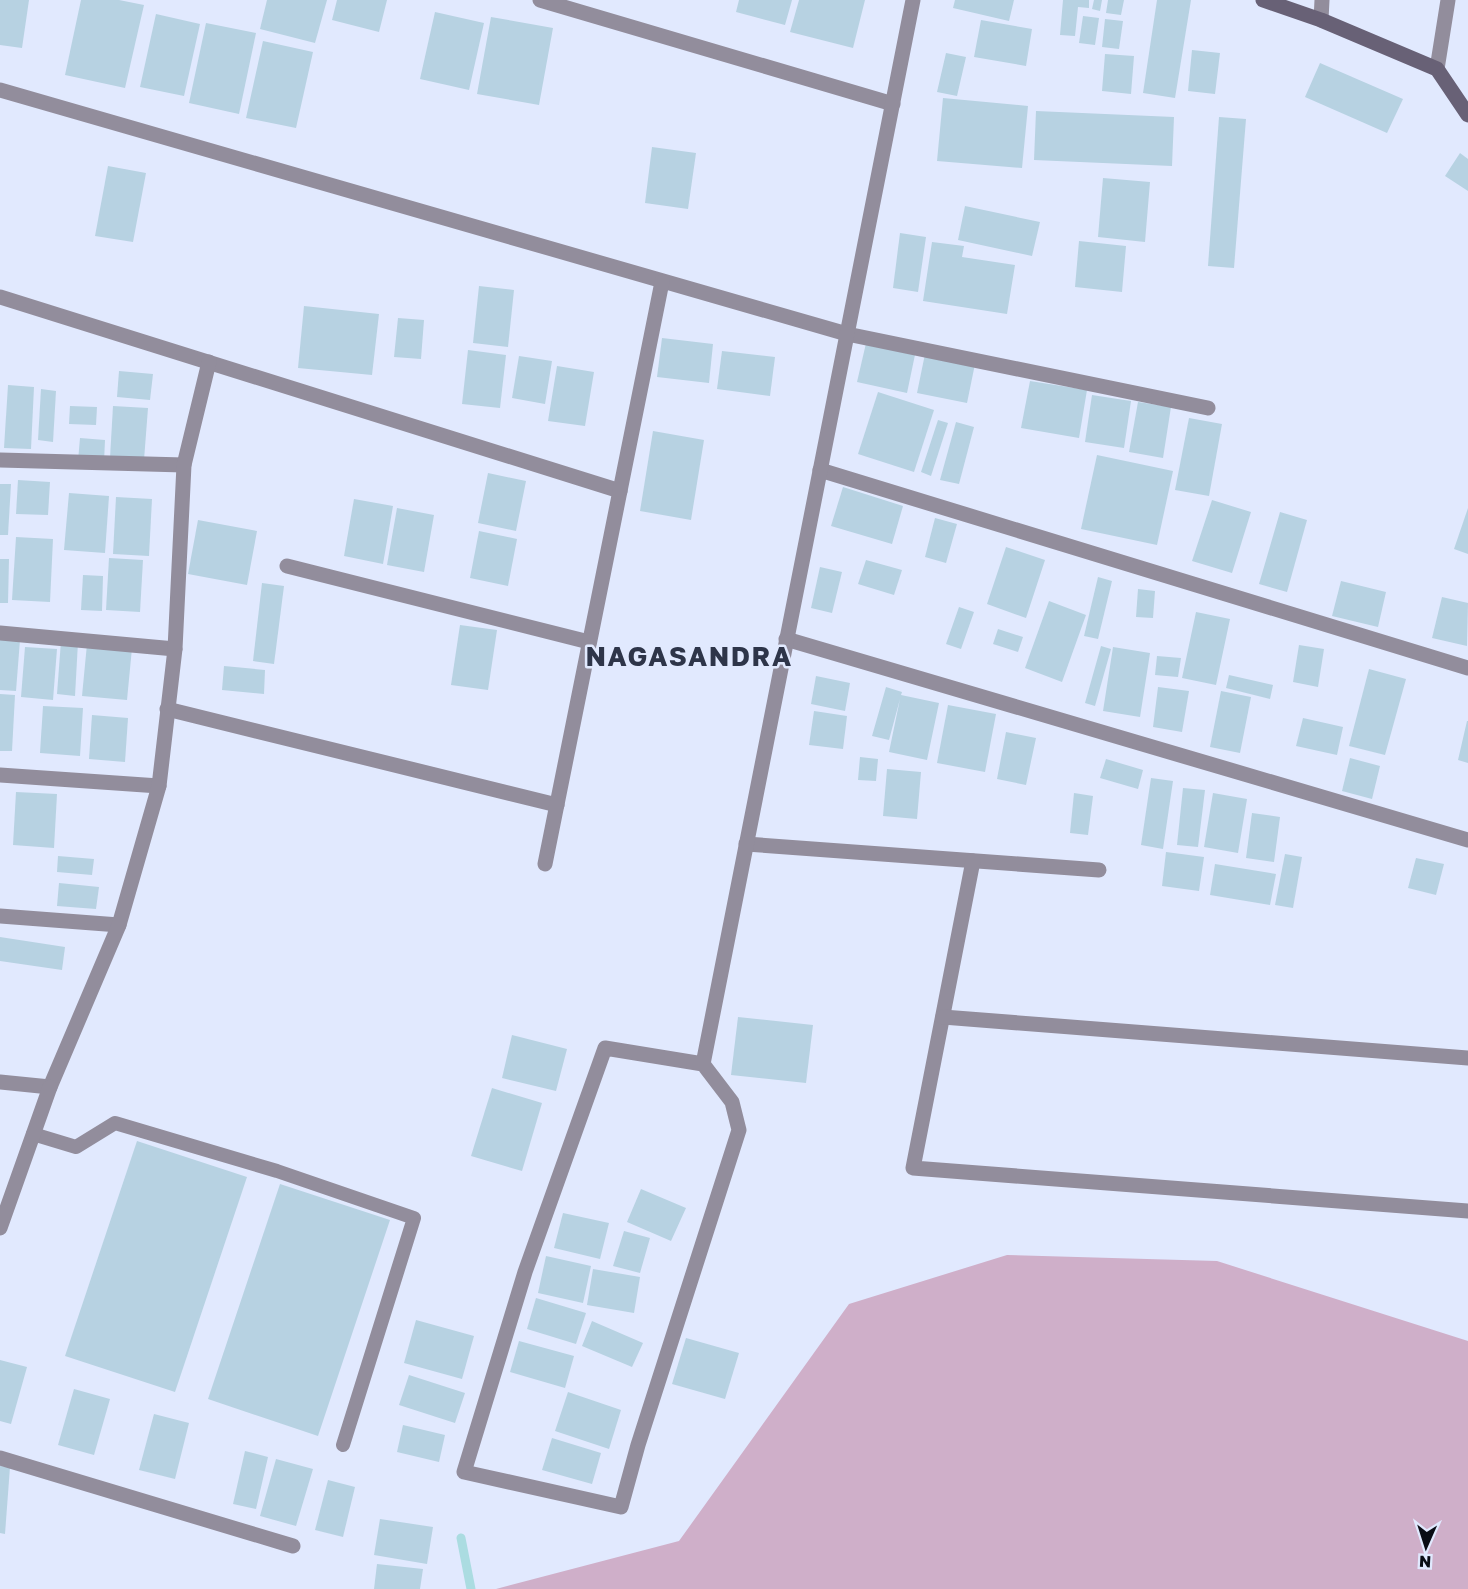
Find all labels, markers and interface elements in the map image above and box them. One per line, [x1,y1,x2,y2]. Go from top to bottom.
district label: NAGASANDRA [585,640,793,672]
north arrow [1396,1517,1456,1577]
text: N [1419,1552,1432,1572]

